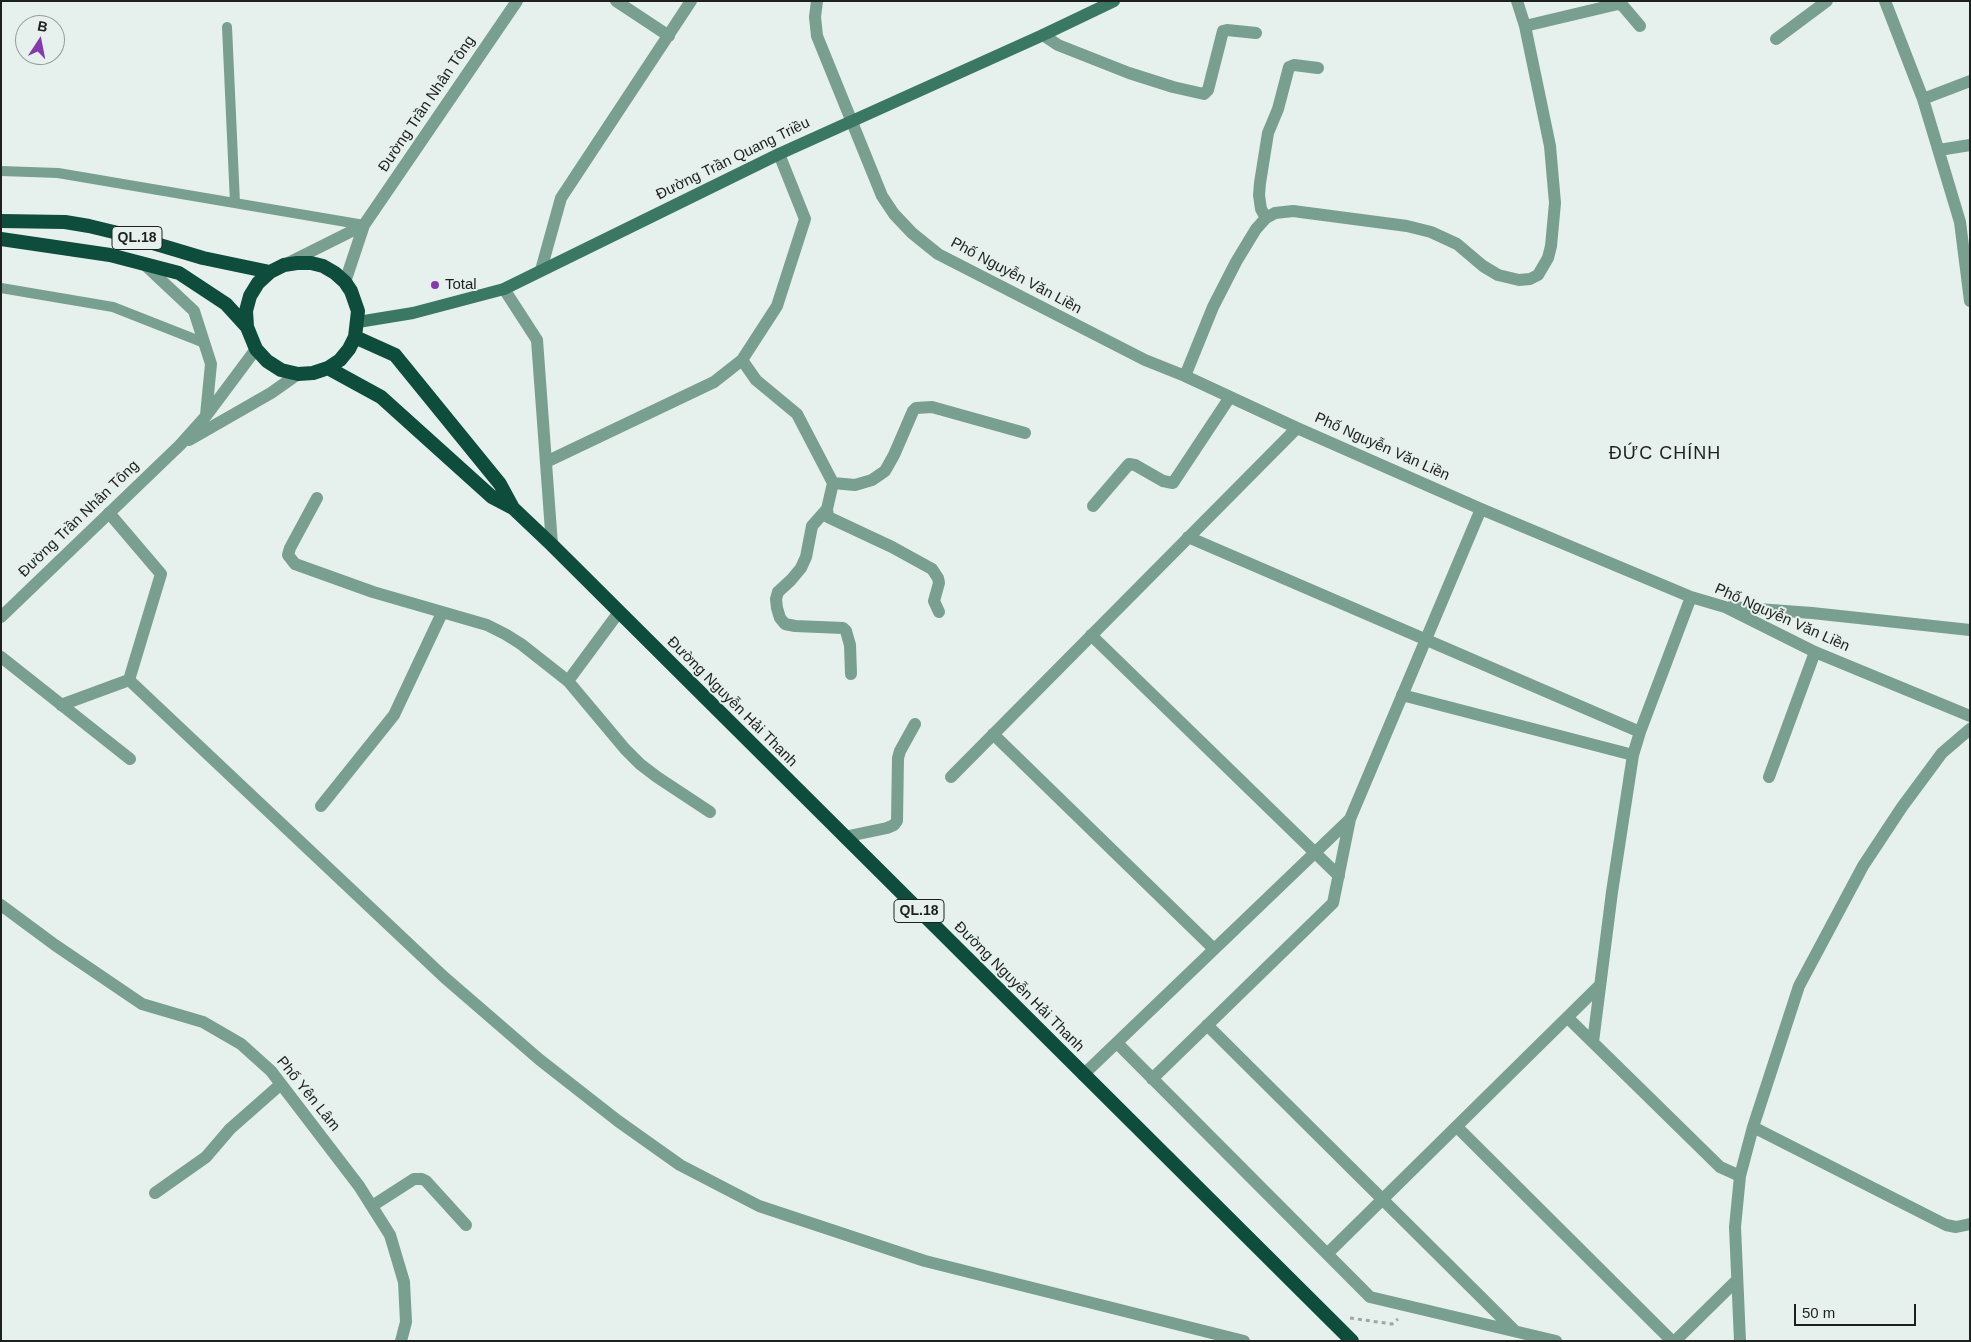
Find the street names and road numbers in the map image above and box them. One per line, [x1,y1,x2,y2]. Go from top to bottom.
street label: Đường Trần Nhân Tông [375,33,479,175]
street label: Đường Trần Quang Triều [653,114,813,204]
road number: QL.18 [112,227,162,250]
street label: Phố Nguyễn Văn Liền [947,234,1085,318]
street label: Phố Nguyễn Văn Liền [1312,409,1452,485]
street label: Đường Trần Nhân Tông [15,457,143,581]
street label: Phố Nguyễn Văn Liền [1712,580,1852,656]
street label: Đường Nguyễn Hải Thanh [663,633,801,771]
road number: QL.18 [894,899,944,922]
street label: Đường Nguyễn Hải Thanh [950,918,1088,1056]
street label: Phố Yên Lâm [272,1053,344,1135]

